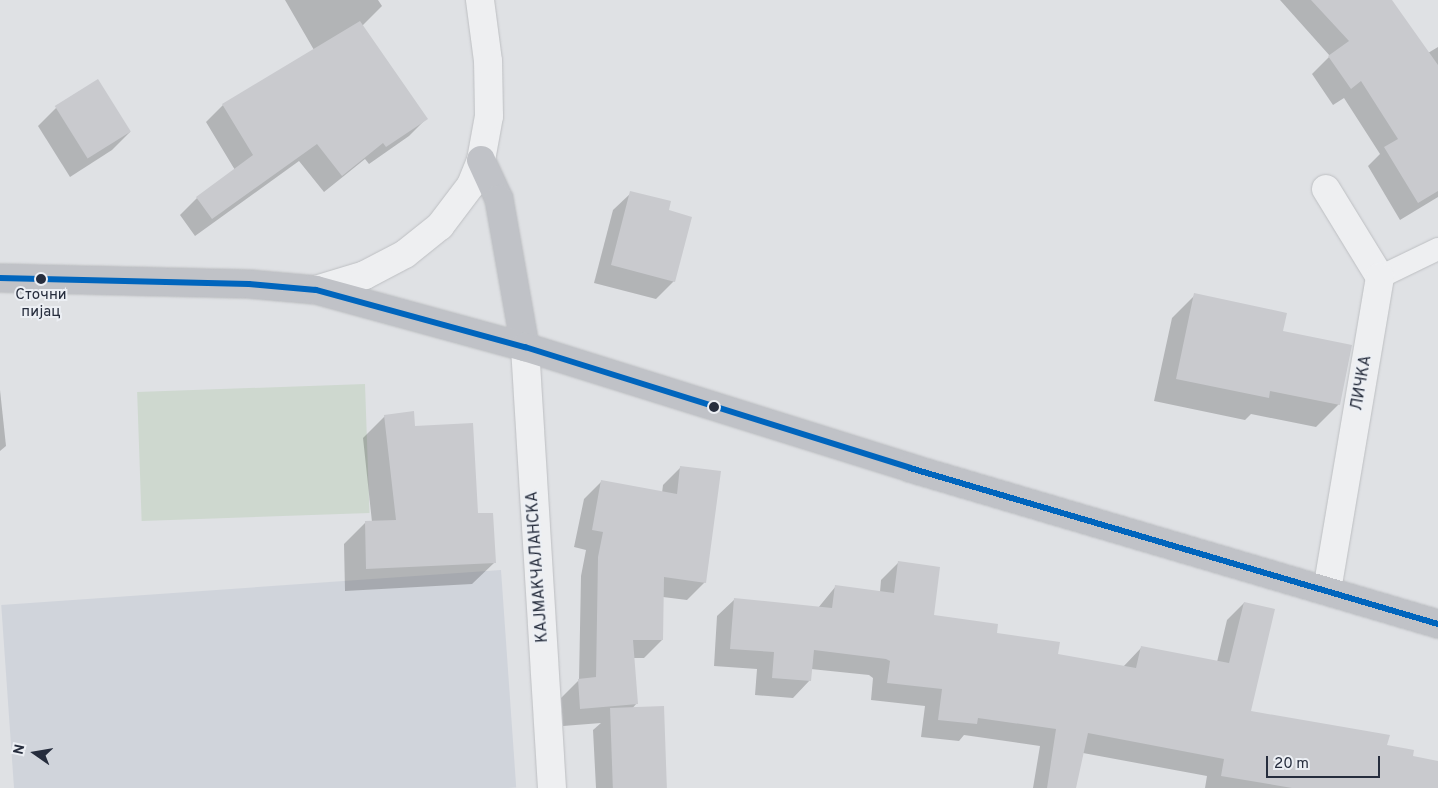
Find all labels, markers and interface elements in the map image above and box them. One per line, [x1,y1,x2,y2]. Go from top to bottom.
marker: Сточни пијац [36,274,46,284]
place label: Сточни пијац [15,286,67,321]
street label: ЛИЧКА [1348,354,1376,412]
unlabelled marker [709,402,719,412]
street label: КАЈМАКЧАЛАНСКА [523,491,553,643]
north arrow [10,728,60,778]
text: N [10,743,29,756]
scale bar [1268,746,1382,778]
text: 20 m [1274,755,1309,774]

